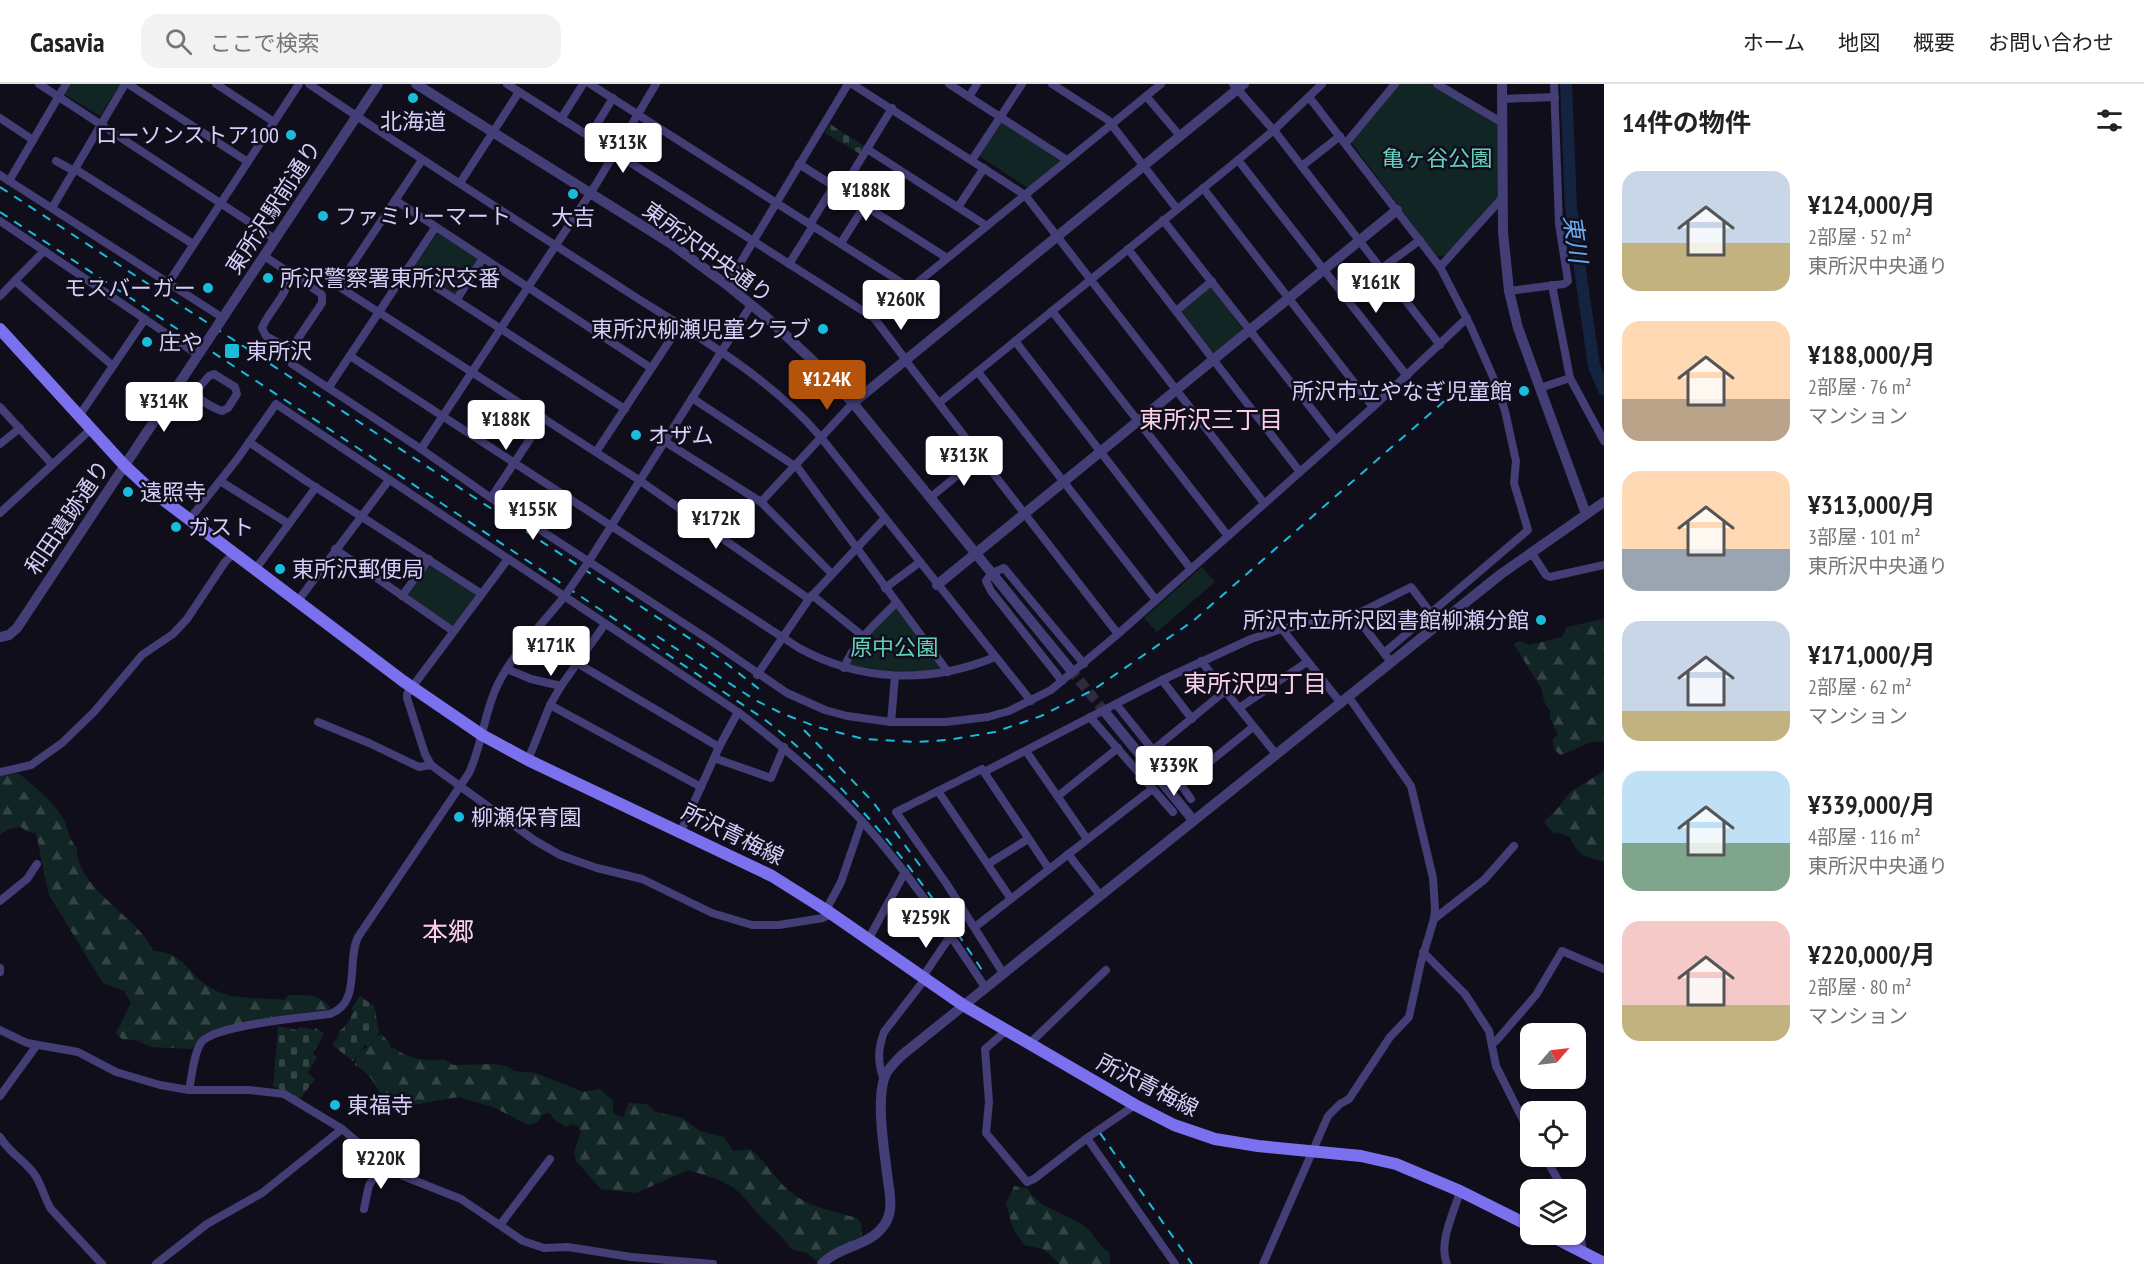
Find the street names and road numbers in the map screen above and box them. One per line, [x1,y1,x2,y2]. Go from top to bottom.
street label: 東所沢駅前通り [219,135,327,279]
street label: 東所沢中央通り [637,195,779,309]
street label: 和田遺跡通り [18,454,116,580]
street label: 所沢青梅線 [677,797,789,871]
street label: 所沢青梅線 [1093,1048,1203,1122]

